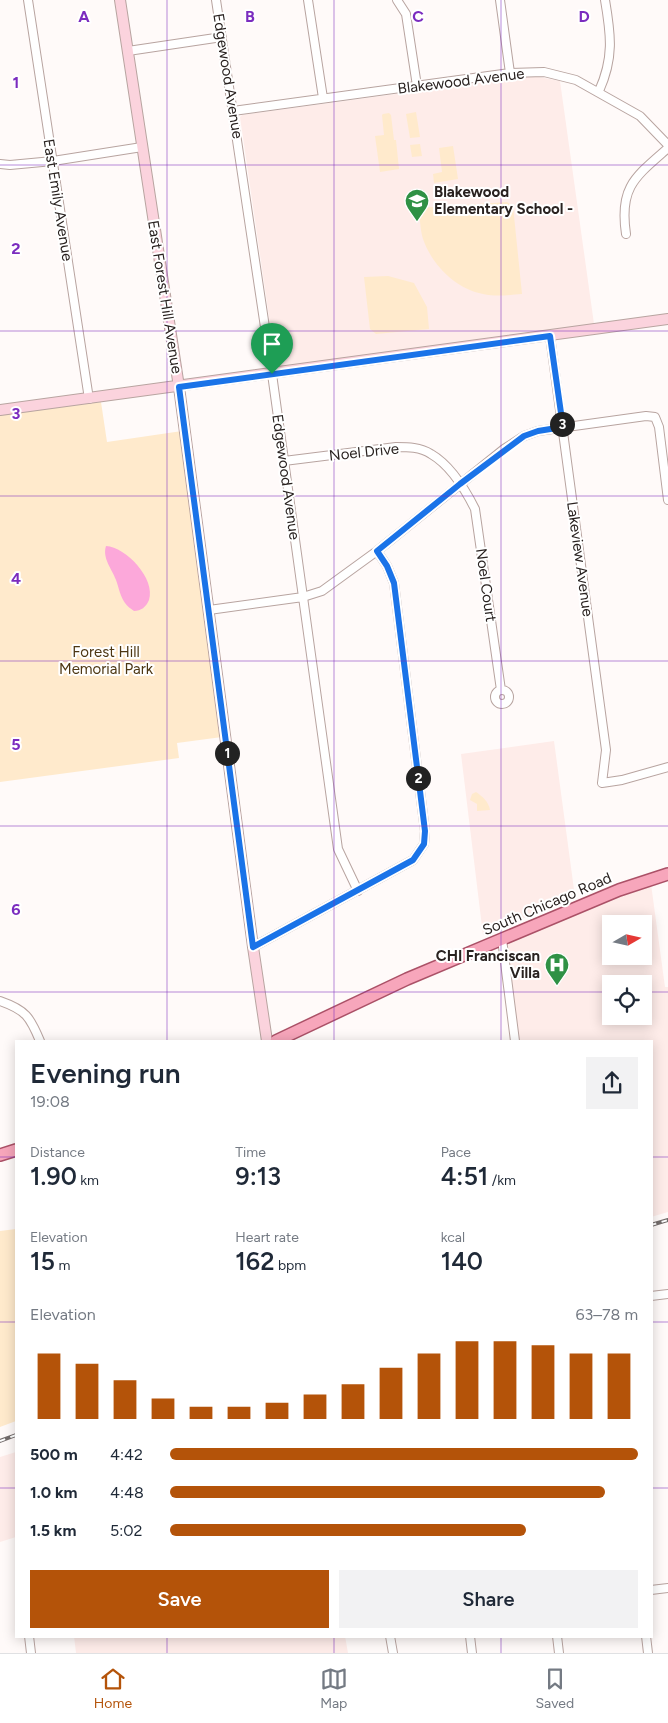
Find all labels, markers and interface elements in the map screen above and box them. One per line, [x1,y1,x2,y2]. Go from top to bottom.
text: A [78,7,90,26]
text: B [245,7,255,26]
text: C [412,7,424,26]
text: D [578,7,590,26]
street label: Edgewood Avenue [209,12,247,140]
street label: Blakewood Avenue [397,64,525,98]
text: 1 [13,73,19,92]
street label: East Emily Avenue [39,138,77,262]
place label: Blakewood Elementary School - [434,183,573,218]
school or university icon: Blakewood Elementary School - [404,188,430,222]
street label: East Forest Hill Avenue [144,219,186,375]
text: 2 [11,239,21,258]
pin [251,323,293,374]
icon: arrive [258,330,286,358]
text: 3 [12,404,21,423]
pin: 3 [550,412,574,436]
street label: Edgewood Avenue [268,413,304,541]
text: 3 [559,416,566,433]
street label: Noel Drive [328,439,400,465]
street label: Lakeview Avenue [563,500,597,618]
street label: Noel Court [472,547,500,623]
text: 4 [11,569,21,588]
park label: Forest Hill Memorial Park [59,643,154,678]
text: 5 [11,735,21,754]
pin: 1 [214,740,240,766]
text: 1 [225,745,230,762]
pin: 2 [406,766,430,790]
text: 2 [414,770,423,787]
street label: South Chicago Road [480,869,614,939]
text: 6 [11,900,21,919]
north arrow [602,915,652,965]
map controls [602,915,652,1025]
place label: CHI Franciscan Villa [436,947,540,982]
hospital icon: CHI Franciscan Villa [544,952,570,986]
button: locate [602,975,652,1025]
text: Evening run [30,1056,181,1090]
button: share [586,1057,638,1109]
text: 19:08 [30,1092,70,1111]
text: Distance [30,1144,85,1161]
text: Time [235,1144,266,1161]
text: Pace [441,1144,471,1161]
text: 1.90 [30,1161,77,1191]
text: 9:13 [235,1161,281,1191]
text: 4:51 [441,1161,488,1191]
text: km [77,1172,99,1189]
text: /km [488,1172,516,1189]
text: Elevation [30,1229,88,1246]
text: Heart rate [235,1229,299,1246]
text: kcal [441,1229,465,1246]
text: 15 [30,1246,55,1276]
text: 162 [235,1246,274,1276]
text: 140 [441,1246,483,1276]
text: m [55,1257,70,1274]
text: bpm [274,1257,306,1274]
text: Elevation [30,1305,96,1324]
text: 63–78 m [575,1305,638,1324]
text: 500 m [30,1445,78,1464]
text: 4:42 [110,1445,143,1464]
text: 1.0 km [30,1483,77,1502]
text: 4:48 [110,1483,144,1502]
text: 1.5 km [30,1521,76,1540]
text: 5:02 [110,1521,142,1540]
button: Save [30,1570,329,1628]
button: Share [339,1570,638,1628]
tab: Home [94,1665,132,1712]
tab: Map [320,1665,348,1712]
tab: Saved [536,1665,574,1712]

